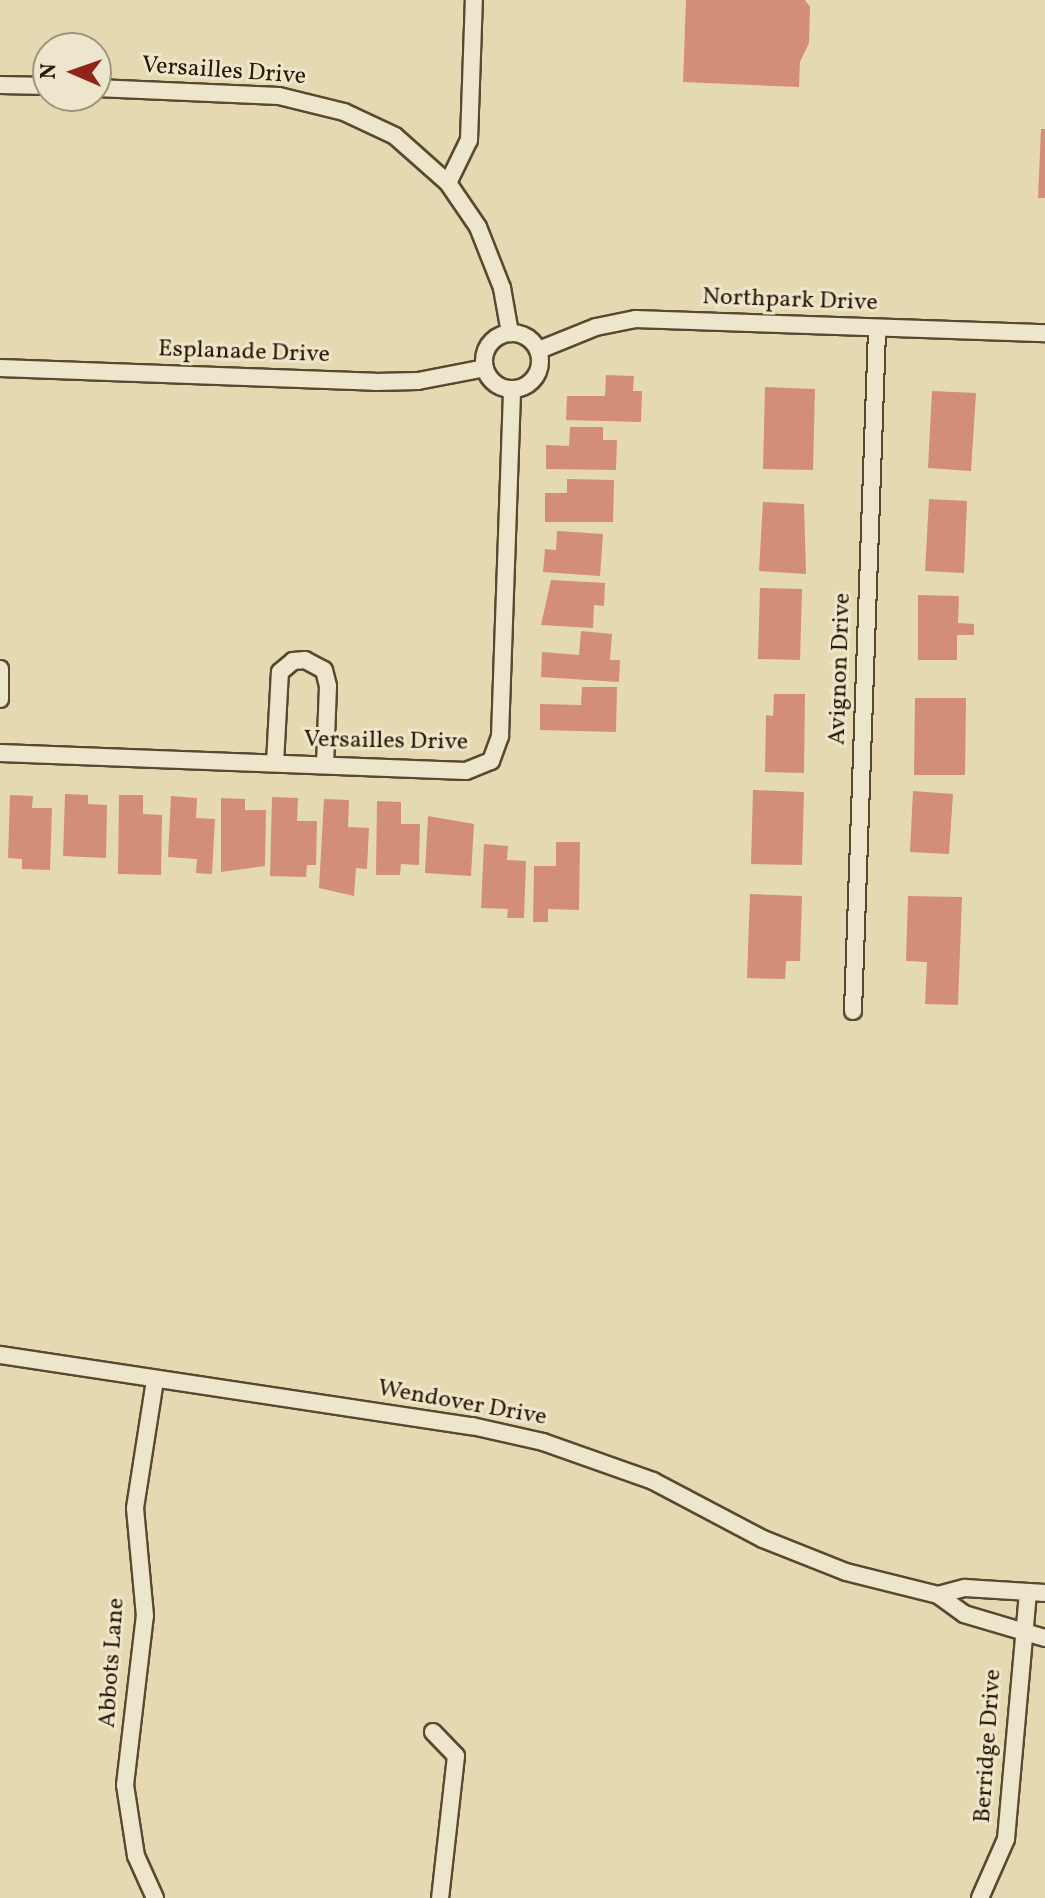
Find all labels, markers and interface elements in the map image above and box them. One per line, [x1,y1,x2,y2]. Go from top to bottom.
north arrow [32,32,112,112]
street label: Versailles Drive [141,52,307,92]
text: N [34,63,65,80]
street label: Northpark Drive [702,284,878,318]
street label: Esplanade Drive [158,336,330,370]
street label: Avignon Drive [824,592,858,746]
street label: Versailles Drive [304,726,468,758]
street label: Wendover Drive [375,1375,549,1433]
street label: Abbots Lane [94,1597,132,1729]
street label: Berridge Drive [969,1668,1009,1824]

